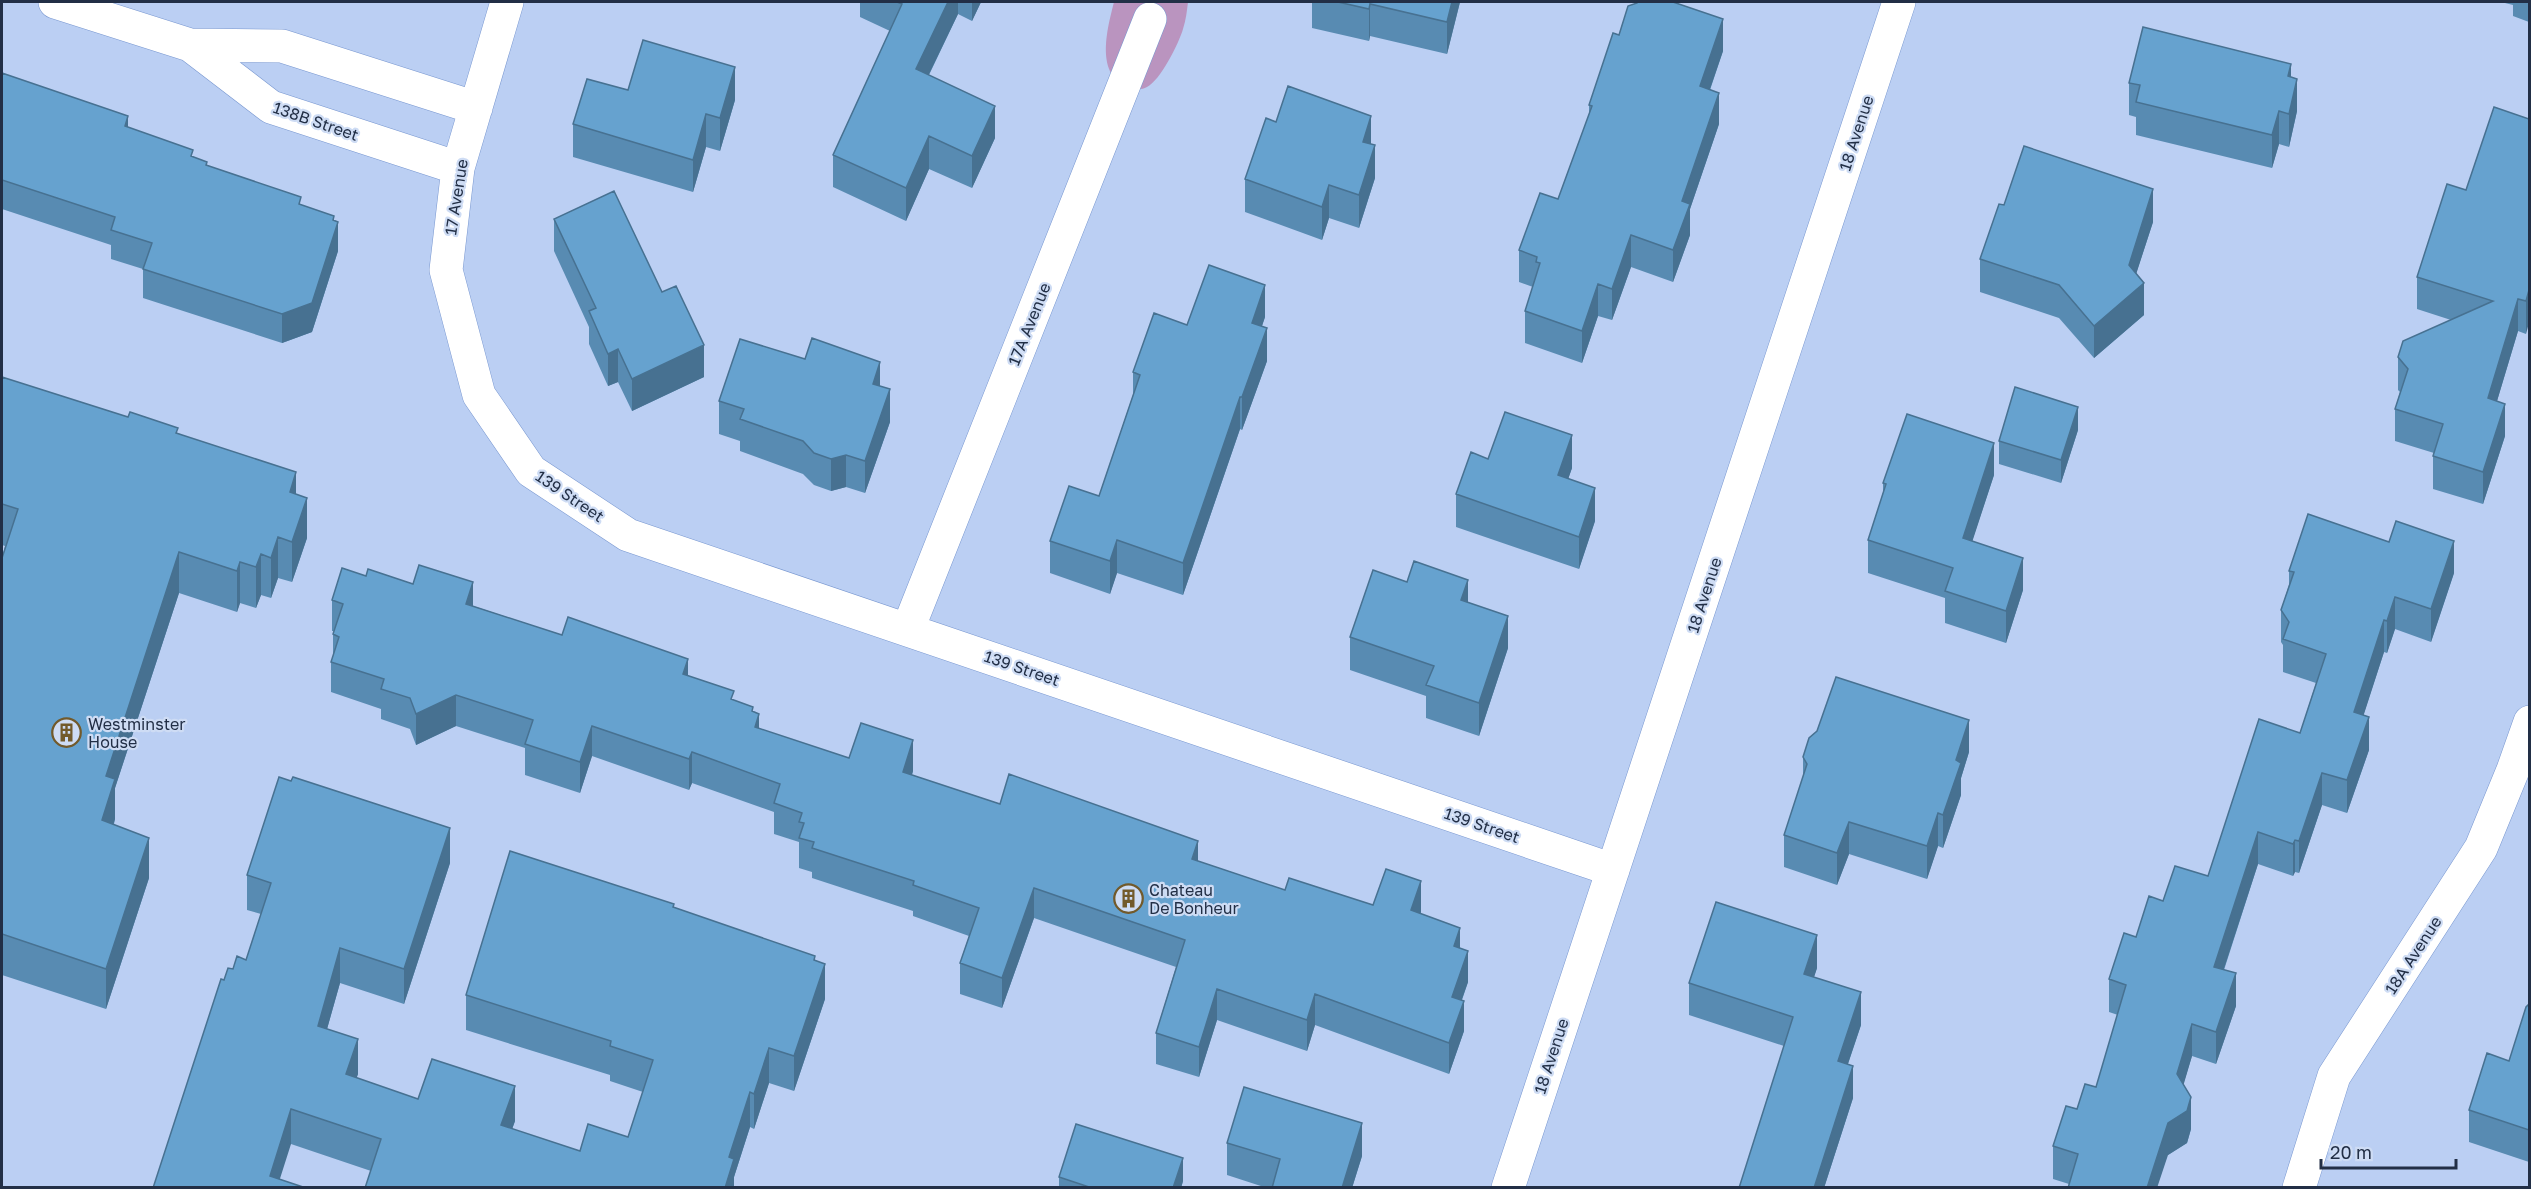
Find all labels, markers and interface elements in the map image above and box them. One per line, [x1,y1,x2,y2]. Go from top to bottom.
street label: 18 Avenue [1834,93,1878,173]
street label: 138B Street [271,97,361,145]
street label: 17 Avenue [440,158,472,236]
street label: 17A Avenue [1003,280,1055,368]
street label: 139 Street [532,466,608,526]
street label: 18 Avenue [1682,555,1726,635]
street label: 139 Street [982,646,1062,690]
place label: Westminster House [88,714,186,752]
building icon: Westminster House [51,717,83,749]
street label: 139 Street [1442,803,1522,847]
place label: Chateau De Bonheur [1149,880,1239,918]
building icon: Chateau De Bonheur [1112,883,1144,915]
street label: 18A Avenue [2380,912,2446,998]
street label: 18 Avenue [1529,1016,1573,1096]
scale bar [2321,1132,2456,1170]
text: 20 m [2330,1141,2372,1163]

